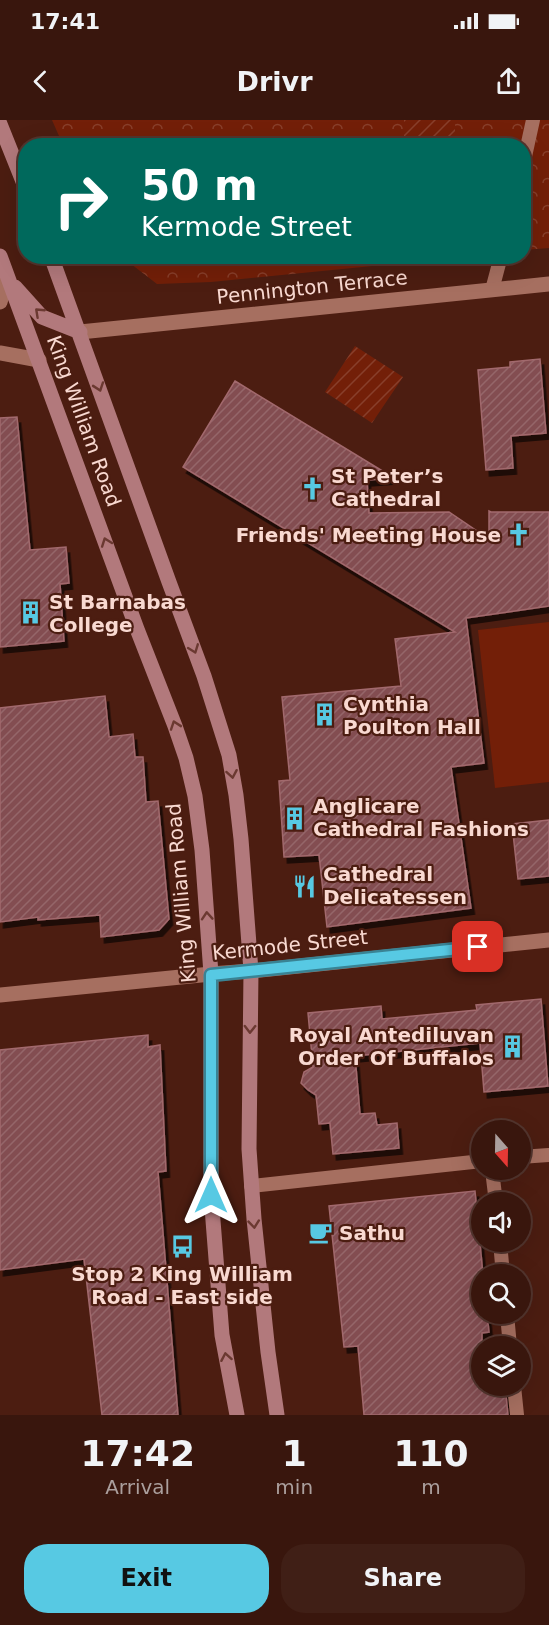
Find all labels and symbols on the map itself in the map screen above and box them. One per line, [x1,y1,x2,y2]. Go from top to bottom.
street label: Pennington Terrace [215,265,409,309]
one-way arrow [35,308,45,319]
street label: King William Road [42,332,126,510]
one-way arrow [91,381,104,392]
place label: St Peter’s Cathedral [331,464,443,511]
church icon: St Peter’s Cathedral [300,475,326,501]
church icon: Friends' Meeting House [506,522,532,548]
place label: Friends' Meeting House [236,523,501,547]
one-way arrow [100,538,113,548]
place label: St Barnabas College [49,590,186,637]
building icon: St Barnabas College [18,600,44,626]
one-way arrow [187,643,199,654]
place label: Cynthia Poulton Hall [343,692,481,739]
building icon: Cynthia Poulton Hall [312,702,338,728]
one-way arrow [169,720,182,731]
one-way arrow [225,769,238,779]
place label: Anglicare Cathedral Fashions [313,794,529,841]
street label: King William Road [161,802,201,984]
building icon: Anglicare Cathedral Fashions [282,805,308,831]
place label: Cathedral Delicatessen [323,862,467,909]
restaurant icon: Cathedral Delicatessen [292,873,318,899]
one-way arrow [201,912,214,921]
pin [452,921,503,972]
street label: Kermode Street [211,925,369,965]
place label: Royal Antediluvan Order Of Buffalos [289,1023,494,1070]
one-way arrow [244,1025,257,1034]
building icon: Royal Antediluvan Order Of Buffalos [499,1033,525,1059]
north arrow [471,1120,531,1180]
position arrow [179,1163,243,1227]
one-way arrow [248,1219,260,1229]
cafe icon: Sathu [308,1220,334,1246]
place label: Sathu [339,1221,405,1245]
bus stop icon: Stop 2 King William Road - East side [169,1234,195,1260]
place label: Stop 2 King William Road - East side [71,1262,293,1309]
one-way arrow [221,1353,233,1362]

